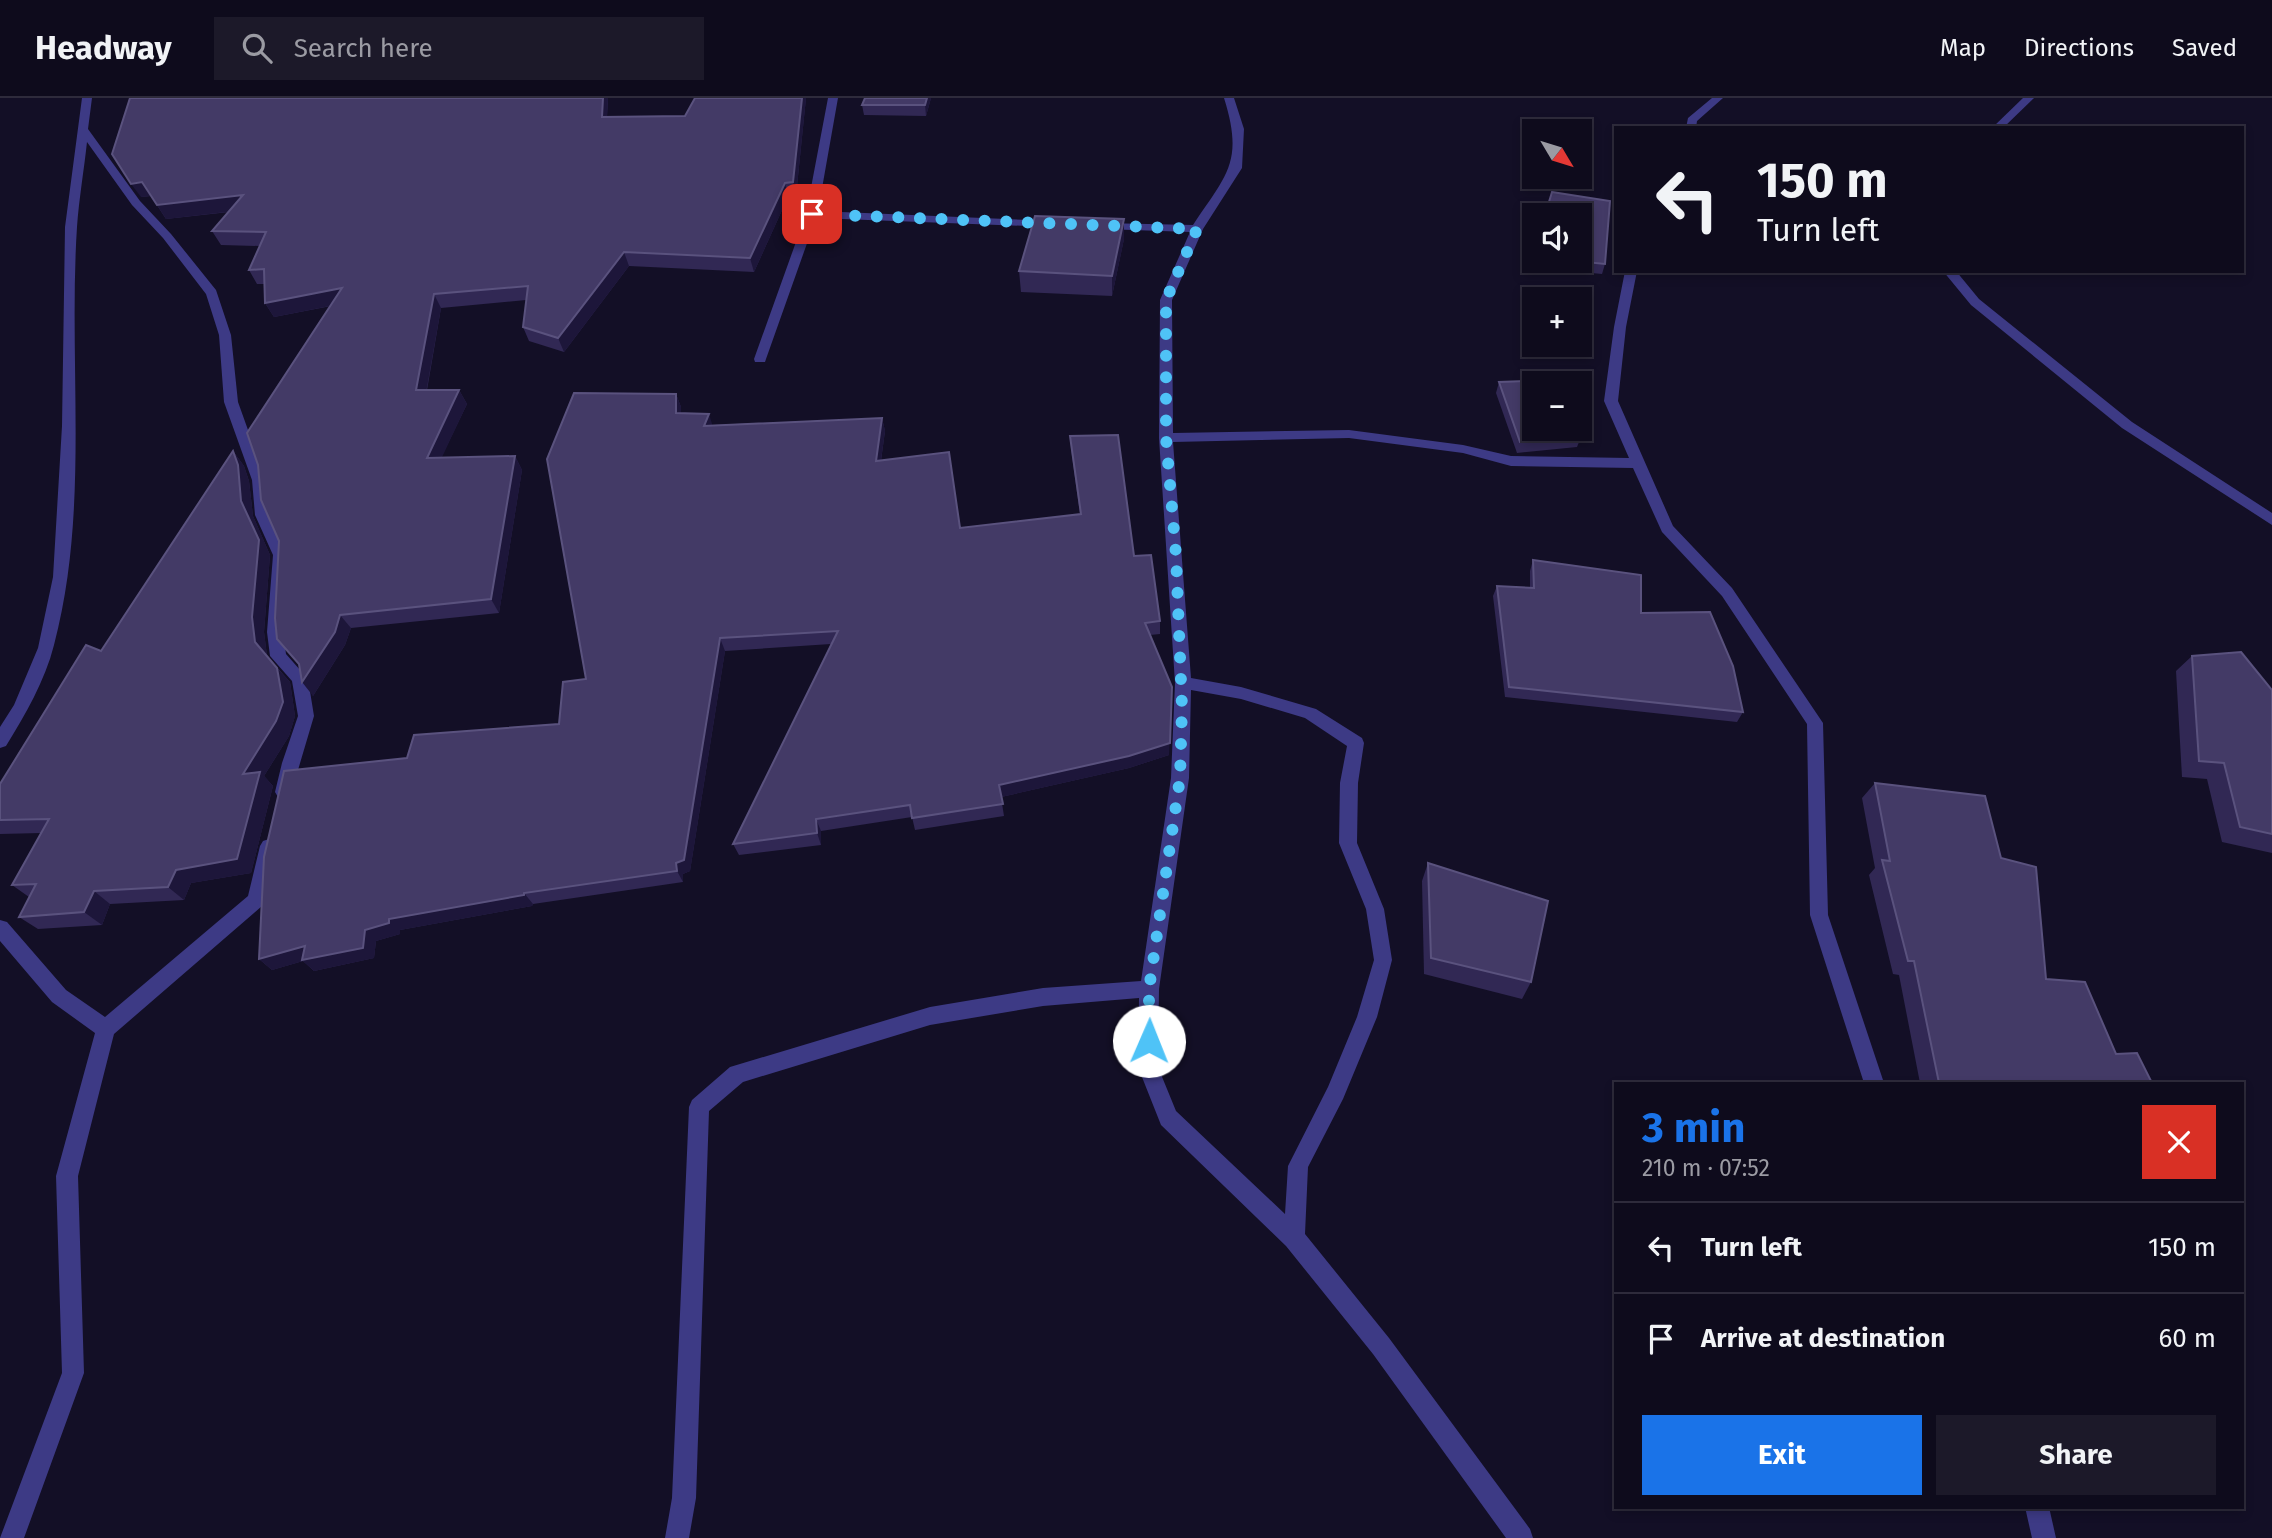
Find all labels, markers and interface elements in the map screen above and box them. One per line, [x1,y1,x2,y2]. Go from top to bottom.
search box [214,17,704,80]
text: Headway [35,28,172,68]
icon: search [238,29,276,67]
text: Search here [294,33,433,64]
text: Map [1940,34,1986,62]
text: Directions [2024,34,2134,62]
text: Saved [2172,34,2237,62]
north arrow [1522,119,1592,189]
map controls [1522,119,1592,441]
text: 150 m [1757,151,1888,210]
icon: left [1642,154,1733,245]
pin [782,184,842,244]
icon: arrive [793,195,831,233]
button: sound [1522,203,1592,273]
text: Turn left [1757,211,1879,249]
button: + [1522,287,1592,357]
button: − [1522,371,1592,441]
position arrow [1112,1004,1186,1078]
text: 3 min [1642,1103,1745,1153]
button: close [2142,1105,2216,1179]
text: 210 m · 07:52 [1642,1154,1770,1182]
icon: left [1642,1229,1680,1267]
text: Turn left [1701,1232,1802,1263]
text: 150 m [2148,1232,2216,1263]
icon: arrive [1642,1320,1680,1358]
text: Arrive at destination [1701,1323,1945,1354]
text: 60 m [2158,1323,2216,1354]
button: Exit [1642,1415,1922,1495]
button: Share [1936,1415,2216,1495]

